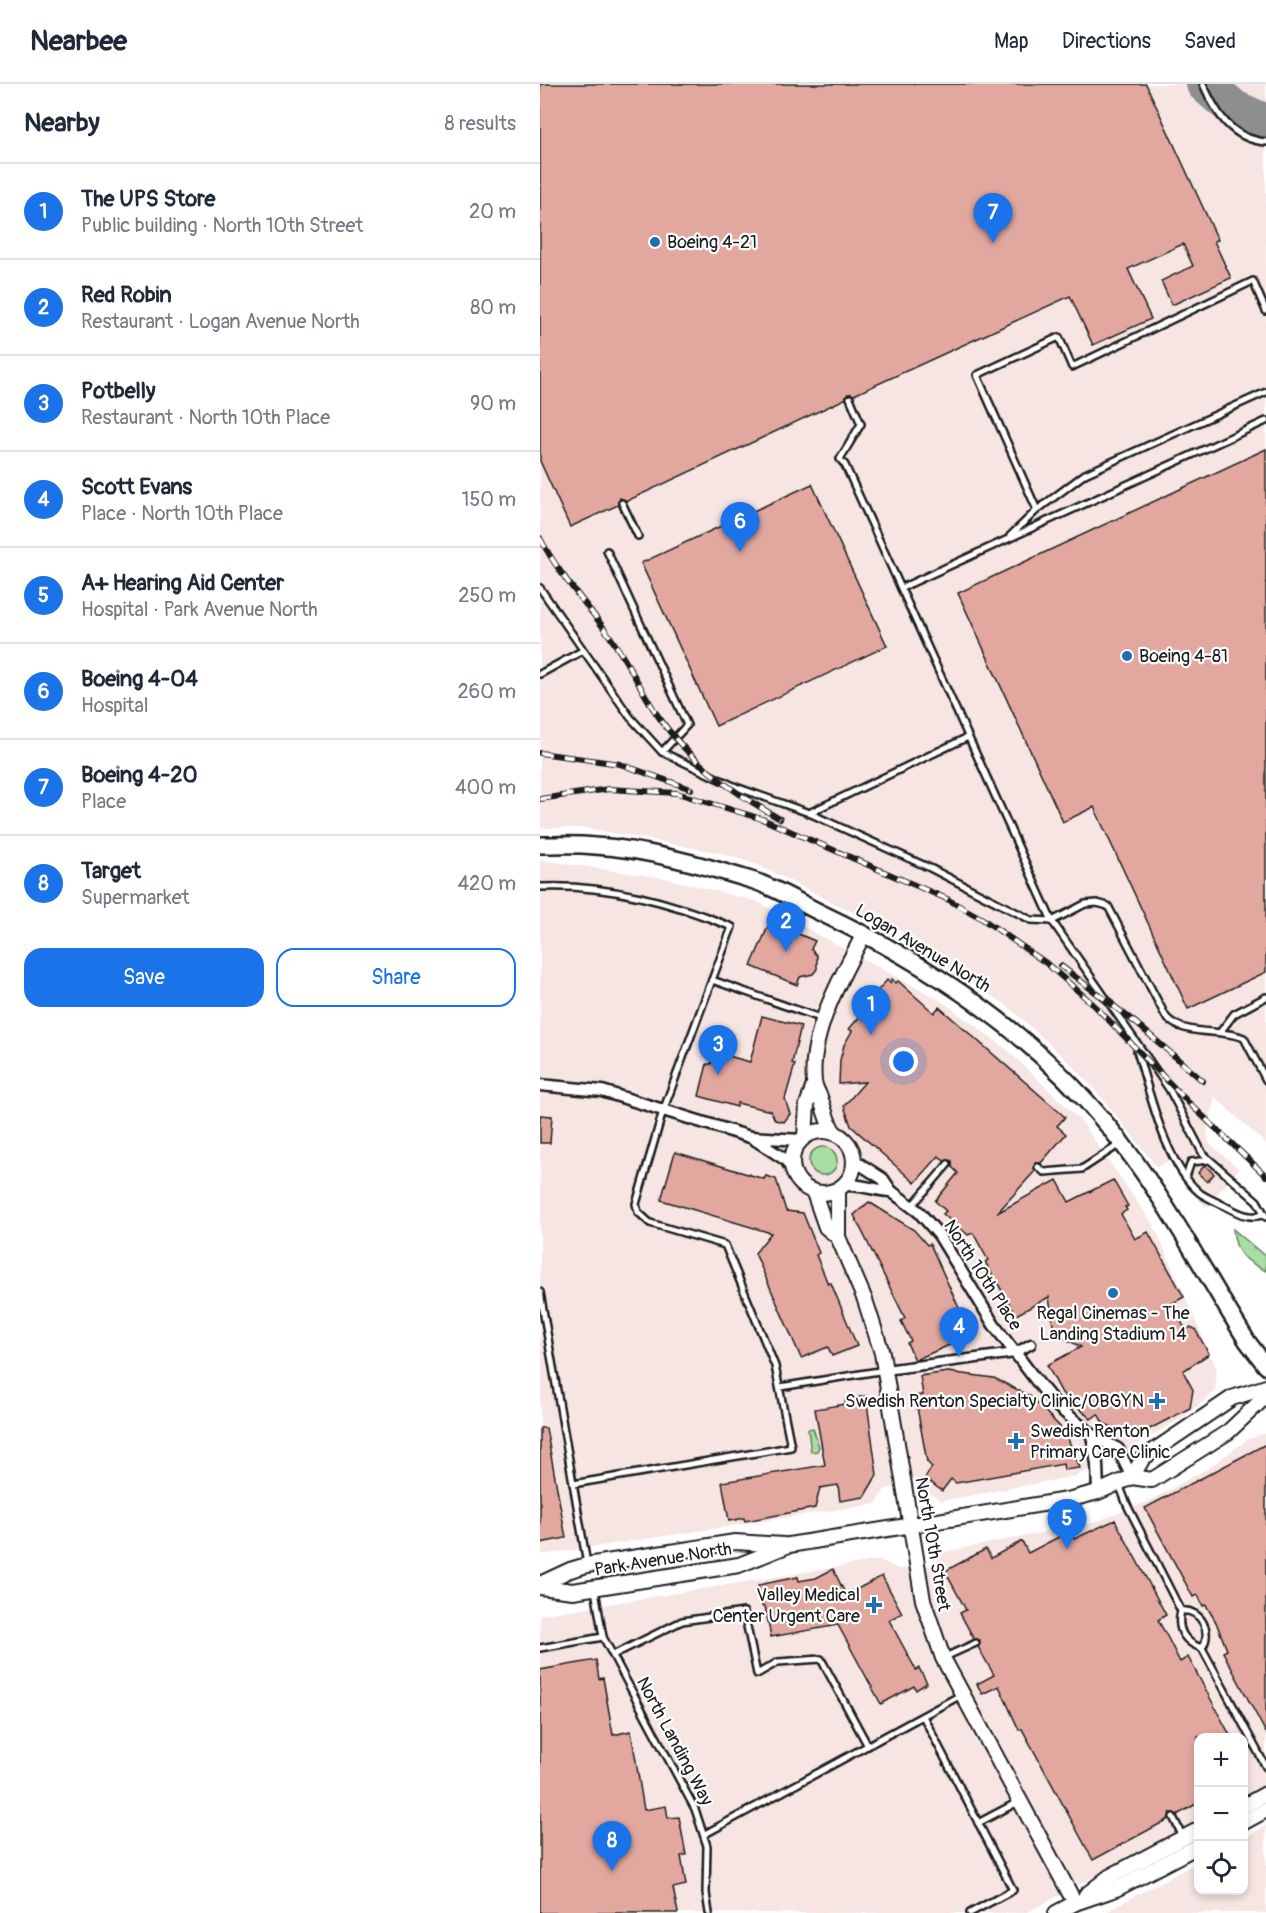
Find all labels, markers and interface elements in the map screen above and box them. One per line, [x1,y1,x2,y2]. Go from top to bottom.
text: Nearbee [30,24,127,59]
text: Map [994,28,1029,55]
text: Directions [1062,28,1151,55]
text: Saved [1184,28,1236,55]
text: Nearby [24,107,100,139]
text: 8 results [445,111,516,136]
text: The UPS Store [81,185,215,213]
pin: 7 [974,194,1012,243]
text: 1 [40,199,47,224]
text: 20 m [469,199,516,224]
text: Public building · North 10th Street [81,213,363,238]
place label: Boeing 4-21 [667,231,757,254]
marker: Boeing 4-21 [648,235,662,249]
text: Red Robin [81,281,172,309]
text: 2 [38,295,49,320]
text: 80 m [470,295,516,320]
text: Restaurant · Logan Avenue North [81,309,360,334]
text: Potbelly [81,377,155,405]
text: 3 [38,391,49,416]
text: 90 m [470,391,516,416]
text: Restaurant · North 10th Place [81,405,330,430]
text: Scott Evans [81,473,192,501]
text: 4 [38,487,49,512]
text: 150 m [462,487,516,512]
text: Place · North 10th Place [81,501,283,526]
pin: 6 [720,502,760,552]
text: A+ Hearing Aid Center [81,569,284,597]
text: 5 [38,583,49,608]
text: 250 m [458,583,516,608]
text: Hospital · Park Avenue North [81,597,318,622]
place label: Boeing 4-81 [1139,645,1228,668]
marker: Boeing 4-81 [1120,649,1134,663]
text: Boeing 4-04 [81,665,198,693]
text: 6 [38,679,49,704]
text: 260 m [457,679,516,704]
text: Hospital [81,693,148,718]
text: Boeing 4-20 [81,761,198,789]
text: 7 [38,775,49,800]
text: 400 m [455,775,516,800]
text: Place [81,789,126,814]
text: Target [81,857,141,885]
text: 8 [38,871,49,896]
text: 420 m [457,871,516,896]
text: Supermarket [81,885,190,910]
street label: Logan Avenue North [851,899,995,998]
pin: 2 [766,902,806,952]
button: Save [24,948,264,1007]
button: Share [276,948,516,1007]
pin: 1 [852,986,890,1035]
pin: 3 [698,1026,738,1075]
your location [889,1047,918,1076]
street label: North 10th Place [938,1216,1027,1335]
marker: Regal Cinemas - The Landing Stadium 14 [1106,1286,1120,1300]
place label: Regal Cinemas - The Landing Stadium 14 [1036,1302,1190,1346]
pin: 4 [940,1308,978,1357]
place label: Swedish Renton Specialty Clinic/OBGYN [845,1390,1144,1413]
marker: Swedish Renton Specialty Clinic/OBGYN [1148,1392,1166,1410]
place label: Swedish Renton Primary Care Clinic [1030,1420,1170,1464]
marker: Swedish Renton Primary Care Clinic [1007,1432,1025,1450]
street label: North 10th Street [909,1475,956,1614]
pin: 5 [1048,1500,1086,1549]
street label: Park Avenue North [593,1537,733,1582]
place label: Valley Medical Center Urgent Care [712,1584,860,1628]
marker: Valley Medical Center Urgent Care [865,1596,883,1614]
street label: North Landing Way [631,1673,718,1810]
map controls [1194,1733,1248,1895]
button: + [1194,1733,1248,1787]
button: − [1194,1787,1248,1841]
pin: 8 [592,1822,632,1871]
button: locate [1194,1841,1248,1895]

